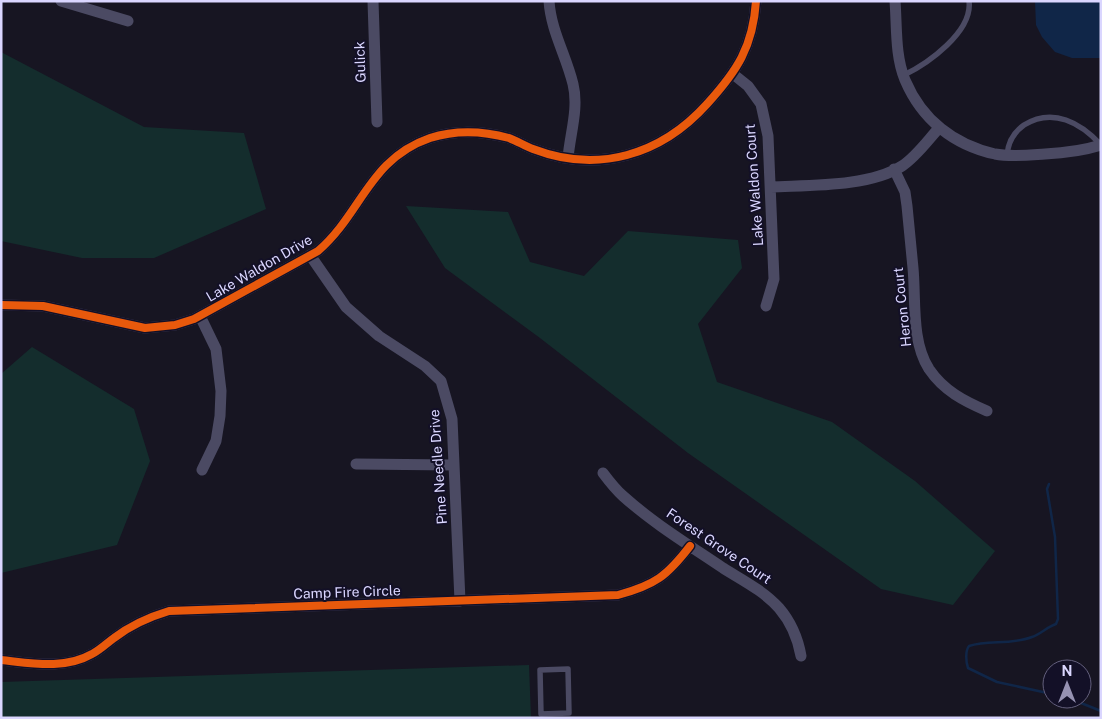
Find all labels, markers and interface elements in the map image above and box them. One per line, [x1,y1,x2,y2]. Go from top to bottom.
street label: Gulick [351,41,369,83]
street label: Lake Waldon Court [742,123,766,247]
street label: Lake Waldon Drive [203,231,315,305]
street label: Heron Court [890,266,914,348]
street label: Pine Needle Drive [426,409,450,525]
street label: Forest Grove Court [664,505,774,587]
street label: Camp Fire Circle [293,582,401,602]
north arrow [1042,659,1092,709]
text: N [1062,663,1072,679]

